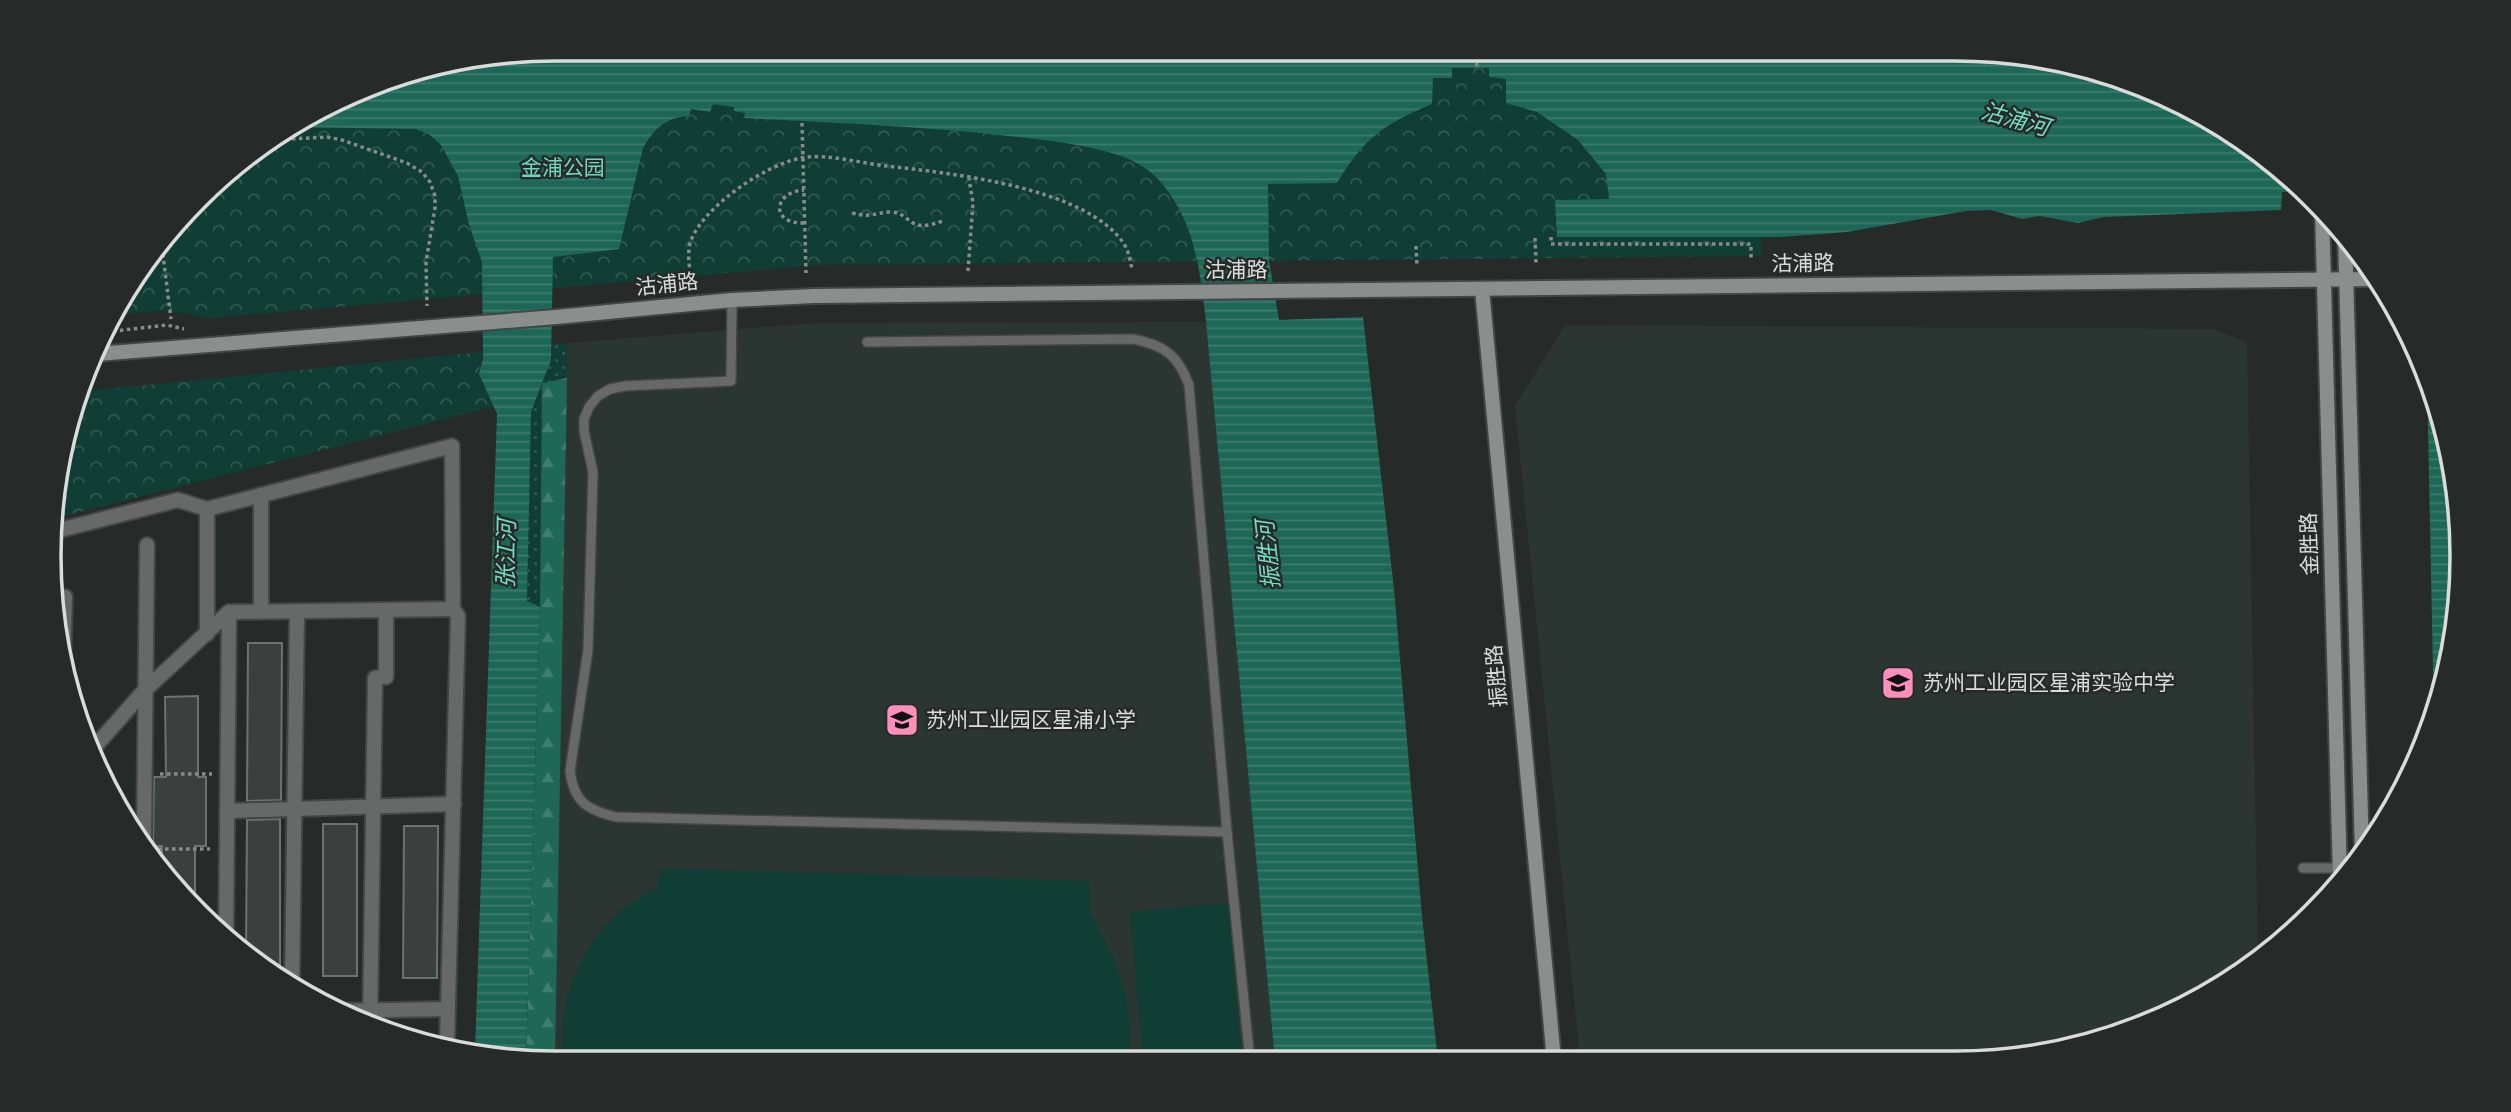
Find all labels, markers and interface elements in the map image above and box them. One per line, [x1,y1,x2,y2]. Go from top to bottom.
water label: 沽浦河 [1978,98,2056,143]
park label: 金浦公园 [521,156,605,181]
street label: 沽浦路 [1771,251,1835,277]
street label: 沽浦路 [1205,258,1268,283]
street label: 沽浦路 [634,269,700,301]
street label: 金胜路 [2296,512,2324,576]
water label: 张江河 [492,515,522,589]
water label: 振胜河 [1251,515,1287,591]
street label: 振胜路 [1482,644,1512,708]
school or university icon: 苏州工业园区星浦实验中学 [1879,664,1917,702]
place label: 苏州工业园区星浦实验中学 [1923,671,2175,696]
school or university icon: 苏州工业园区星浦小学 [883,701,921,739]
place label: 苏州工业园区星浦小学 [926,708,1136,733]

